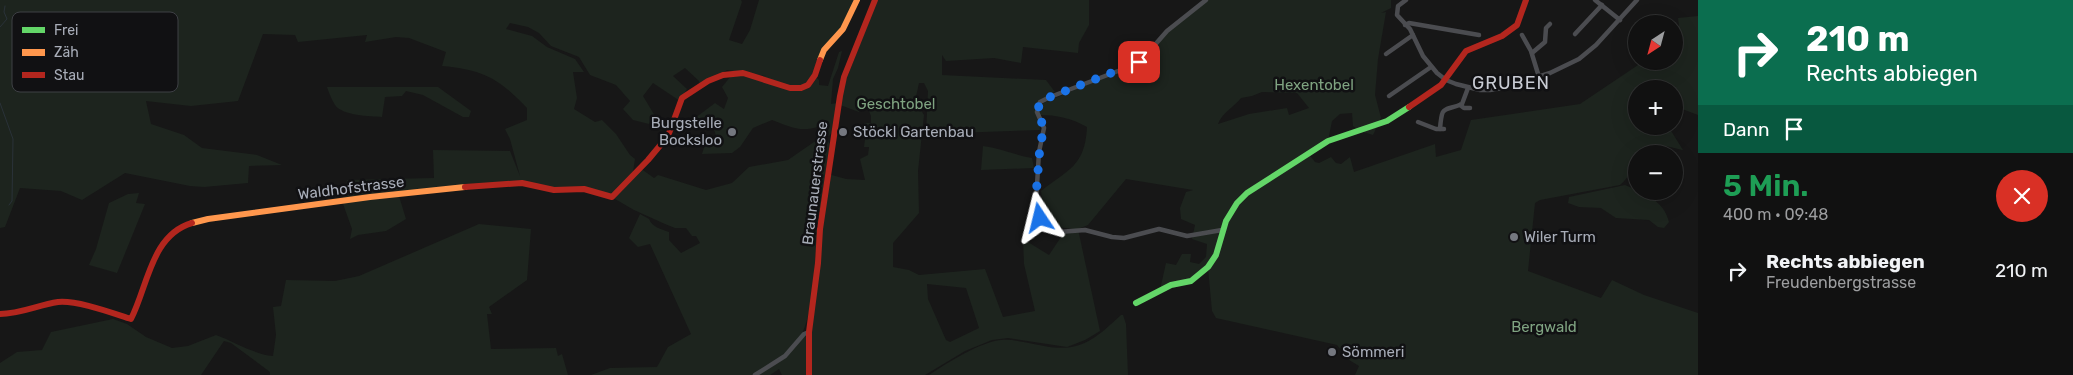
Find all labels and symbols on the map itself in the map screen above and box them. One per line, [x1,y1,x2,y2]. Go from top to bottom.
legend [12,12,178,92]
north arrow [1628,15,1682,70]
text: Frei [54,22,78,39]
pin [1118,41,1160,83]
text: Zäh [54,44,79,61]
text: Stau [54,67,84,84]
district label: GRUBEN [1472,72,1550,94]
park label: Hexentobel [1274,76,1354,94]
park label: Geschtobel [856,95,936,113]
place label: Burgstelle Bocksloo [651,114,722,149]
street label: Braunauerstrasse [798,120,832,246]
place label: Stöckl Gartenbau [853,123,974,141]
marker: Burgstelle Bocksloo [726,126,738,138]
marker: Stöckl Gartenbau [837,126,849,138]
street label: Waldhofstrasse [297,173,405,203]
position arrow [1013,191,1065,243]
place label: Wiler Turm [1524,228,1596,246]
marker: Wiler Turm [1508,231,1520,243]
park label: Bergwald [1511,318,1577,336]
place label: Sömmeri [1342,343,1404,361]
marker: Sömmeri [1326,346,1338,358]

